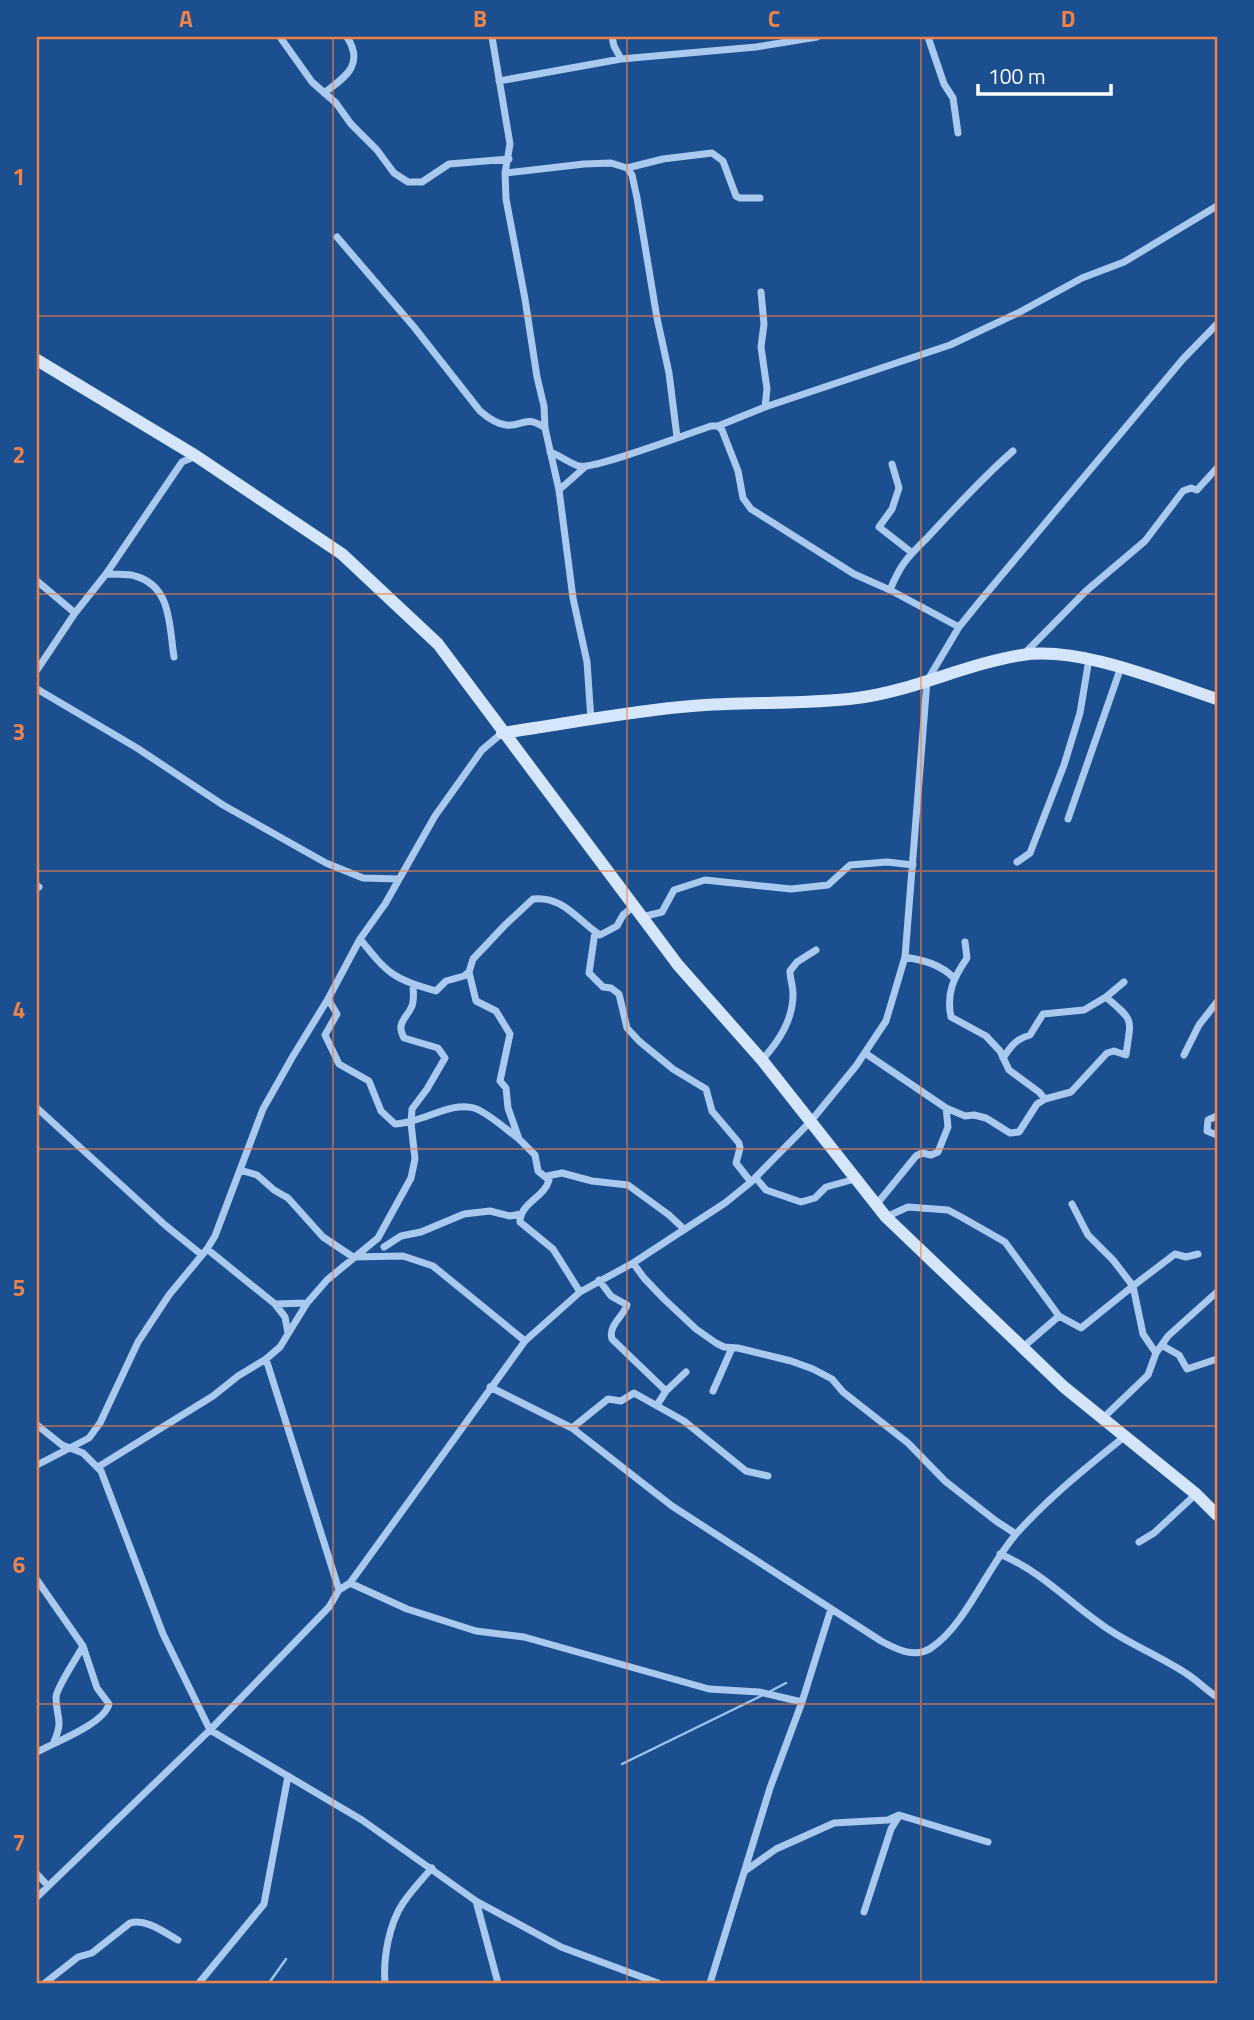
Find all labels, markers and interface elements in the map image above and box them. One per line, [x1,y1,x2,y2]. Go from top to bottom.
text: A [179,1,193,36]
text: B [473,1,487,36]
text: C [768,1,780,36]
text: D [1061,1,1075,36]
scale bar [978,52,1110,96]
text: 100 m [988,60,1045,92]
text: 1 [13,159,25,194]
text: 2 [13,437,25,472]
text: 3 [13,714,25,749]
text: 4 [13,992,25,1027]
text: 5 [13,1270,25,1305]
text: 6 [13,1547,26,1582]
text: 7 [13,1825,25,1860]

